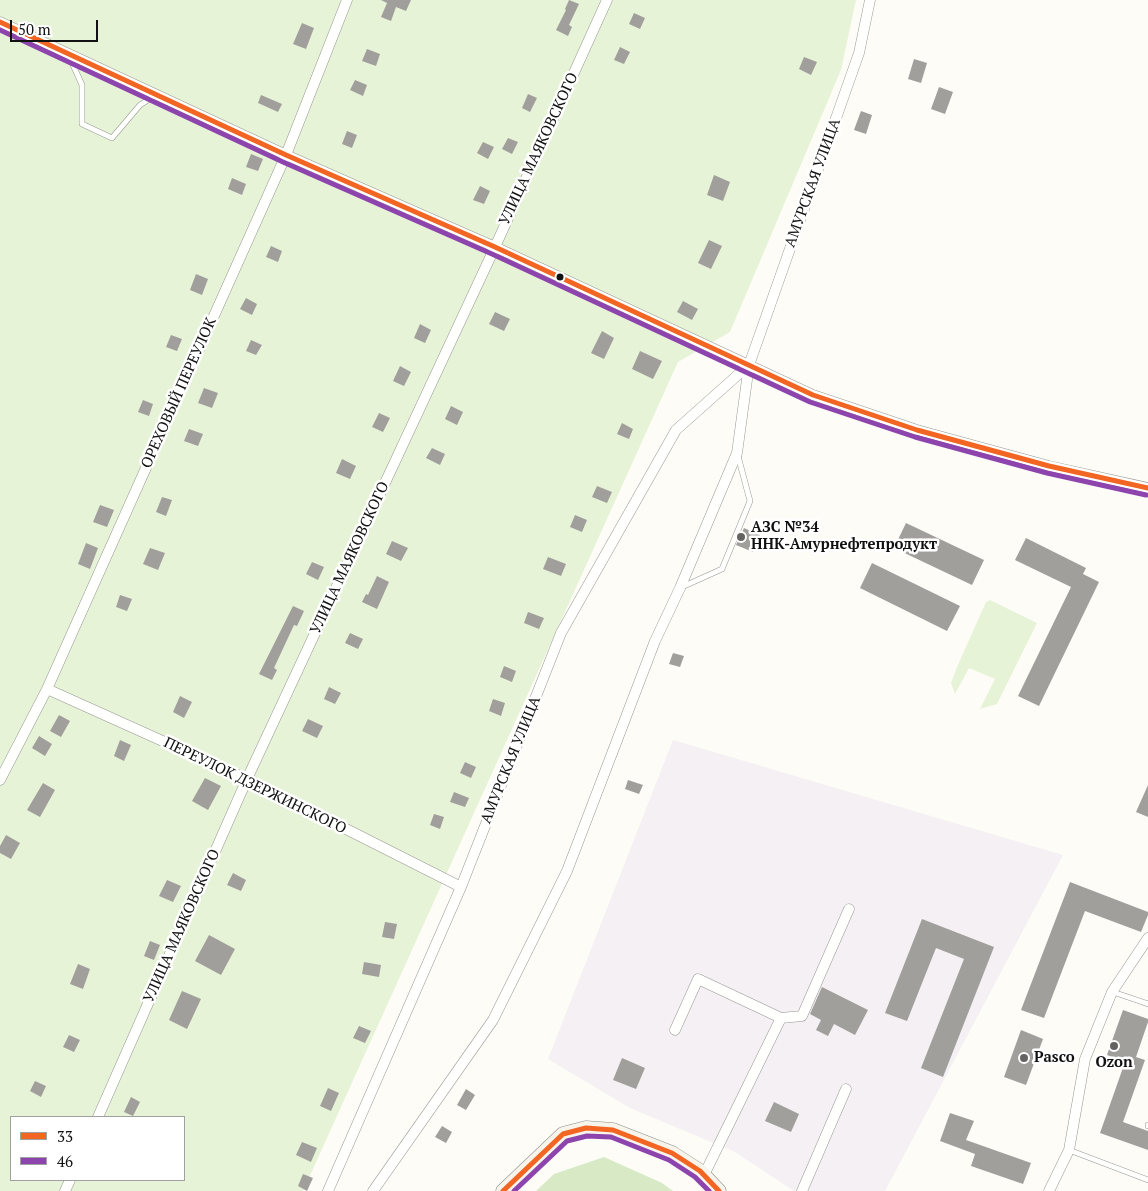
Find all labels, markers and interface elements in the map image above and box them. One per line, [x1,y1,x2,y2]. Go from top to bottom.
scale bar [12,10,100,42]
text: 50 m [18,19,51,39]
street label: УЛИЦА МАЯКОВСКОГО [496,70,582,228]
street label: АМУРСКАЯ УЛИЦА [781,116,845,250]
unlabelled marker [555,272,565,282]
street label: ОРЕХОВЫЙ ПЕРЕУЛОК [138,315,220,471]
street label: УЛИЦА МАЯКОВСКОГО [307,479,393,637]
place label: АЗС №34 ННК-Амурнефтепродукт [751,519,937,554]
marker: АЗС №34 ННК-Амурнефтепродукт [735,531,747,543]
street label: АМУРСКАЯ УЛИЦА [477,694,545,826]
street label: ПЕРЕУЛОК ДЗЕРЖИНСКОГО [161,734,349,838]
street label: УЛИЦА МАЯКОВСКОГО [140,846,224,1006]
marker: Ozon [1108,1040,1120,1052]
place label: Pasco [1034,1049,1075,1067]
marker: Pasco [1018,1052,1030,1064]
place label: Ozon [1095,1054,1133,1072]
legend [10,1116,185,1181]
text: 33 [57,1126,73,1146]
text: 46 [57,1151,73,1171]

